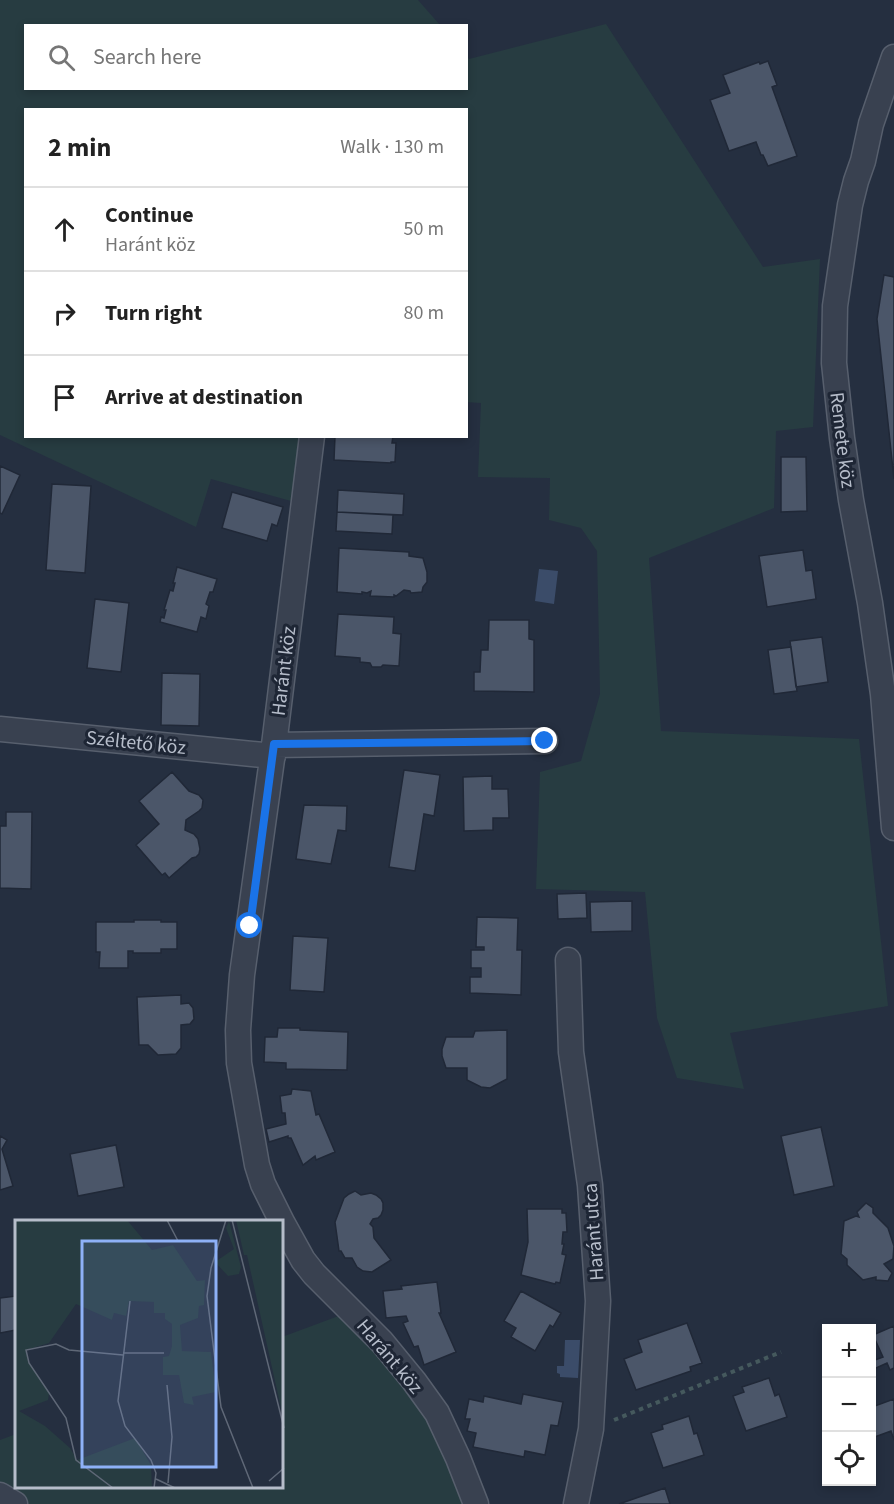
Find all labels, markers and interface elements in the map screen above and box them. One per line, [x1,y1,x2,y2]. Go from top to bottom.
search box [24,24,468,90]
icon: search [45,41,78,74]
text: Search here [93,41,201,73]
text: 2 min [48,129,111,166]
text: Walk · 130 m [340,133,444,161]
text: Continue [105,199,194,231]
icon: ahead [48,213,81,246]
text: 50 m [404,215,444,243]
text: Haránt köz [105,231,195,259]
icon: right [48,297,81,330]
text: Turn right [105,297,202,329]
text: 80 m [404,299,444,327]
icon: arrive [48,381,81,414]
text: Arrive at destination [105,381,303,413]
street label: Remete köz [822,390,862,490]
street label: Haránt köz [265,625,303,718]
street label: Széltető köz [85,724,187,762]
route end [531,727,557,753]
route start [236,912,262,938]
street label: Haránt utca [577,1182,611,1282]
inset map [15,1220,284,1489]
street label: Haránt köz [350,1313,429,1400]
map controls [822,1324,876,1486]
button: + [822,1324,876,1378]
button: − [822,1378,876,1432]
button: locate [822,1432,876,1486]

